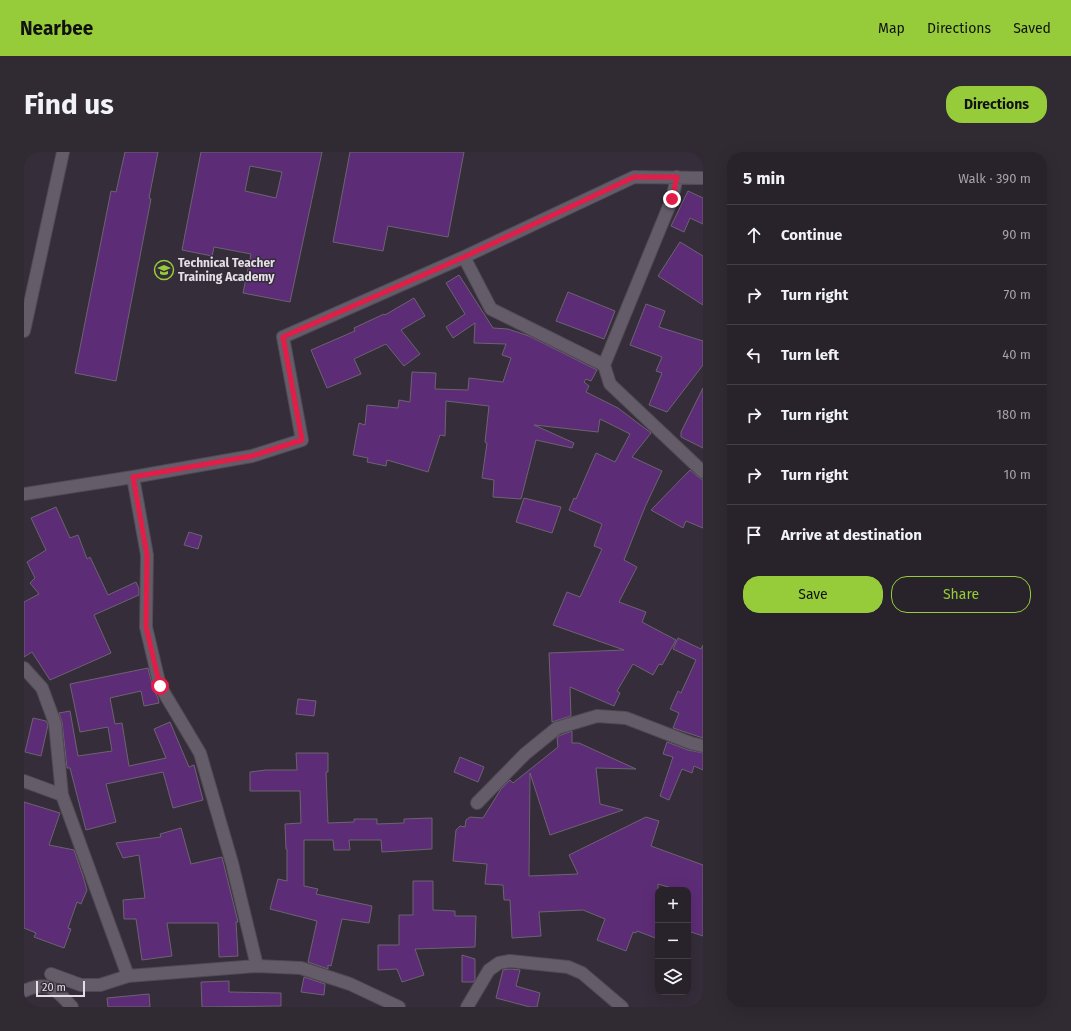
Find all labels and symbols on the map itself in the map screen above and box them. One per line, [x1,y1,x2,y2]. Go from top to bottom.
route end [663,190,681,208]
place label: Technical Teacher Training Academy [178,256,275,284]
school or university icon: Technical Teacher Training Academy [153,259,175,281]
route start [151,677,169,695]
scale bar [36,979,85,998]

